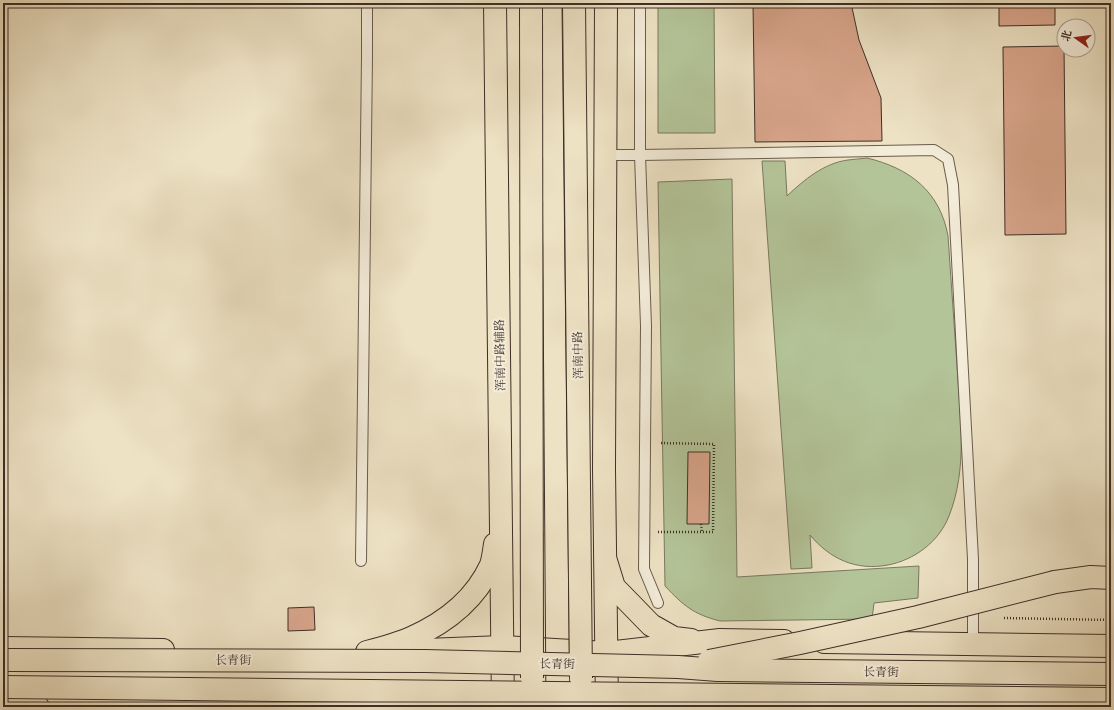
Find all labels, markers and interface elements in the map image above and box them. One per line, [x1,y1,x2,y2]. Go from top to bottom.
north arrow [1056,18,1096,58]
text: 北 [1059,29,1074,43]
street label: 浑南中路辅路 [492,319,508,391]
street label: 浑南中路 [571,331,585,379]
street label: 长青街 [215,653,252,667]
street label: 长青街 [539,657,576,671]
street label: 长青街 [863,665,900,679]

